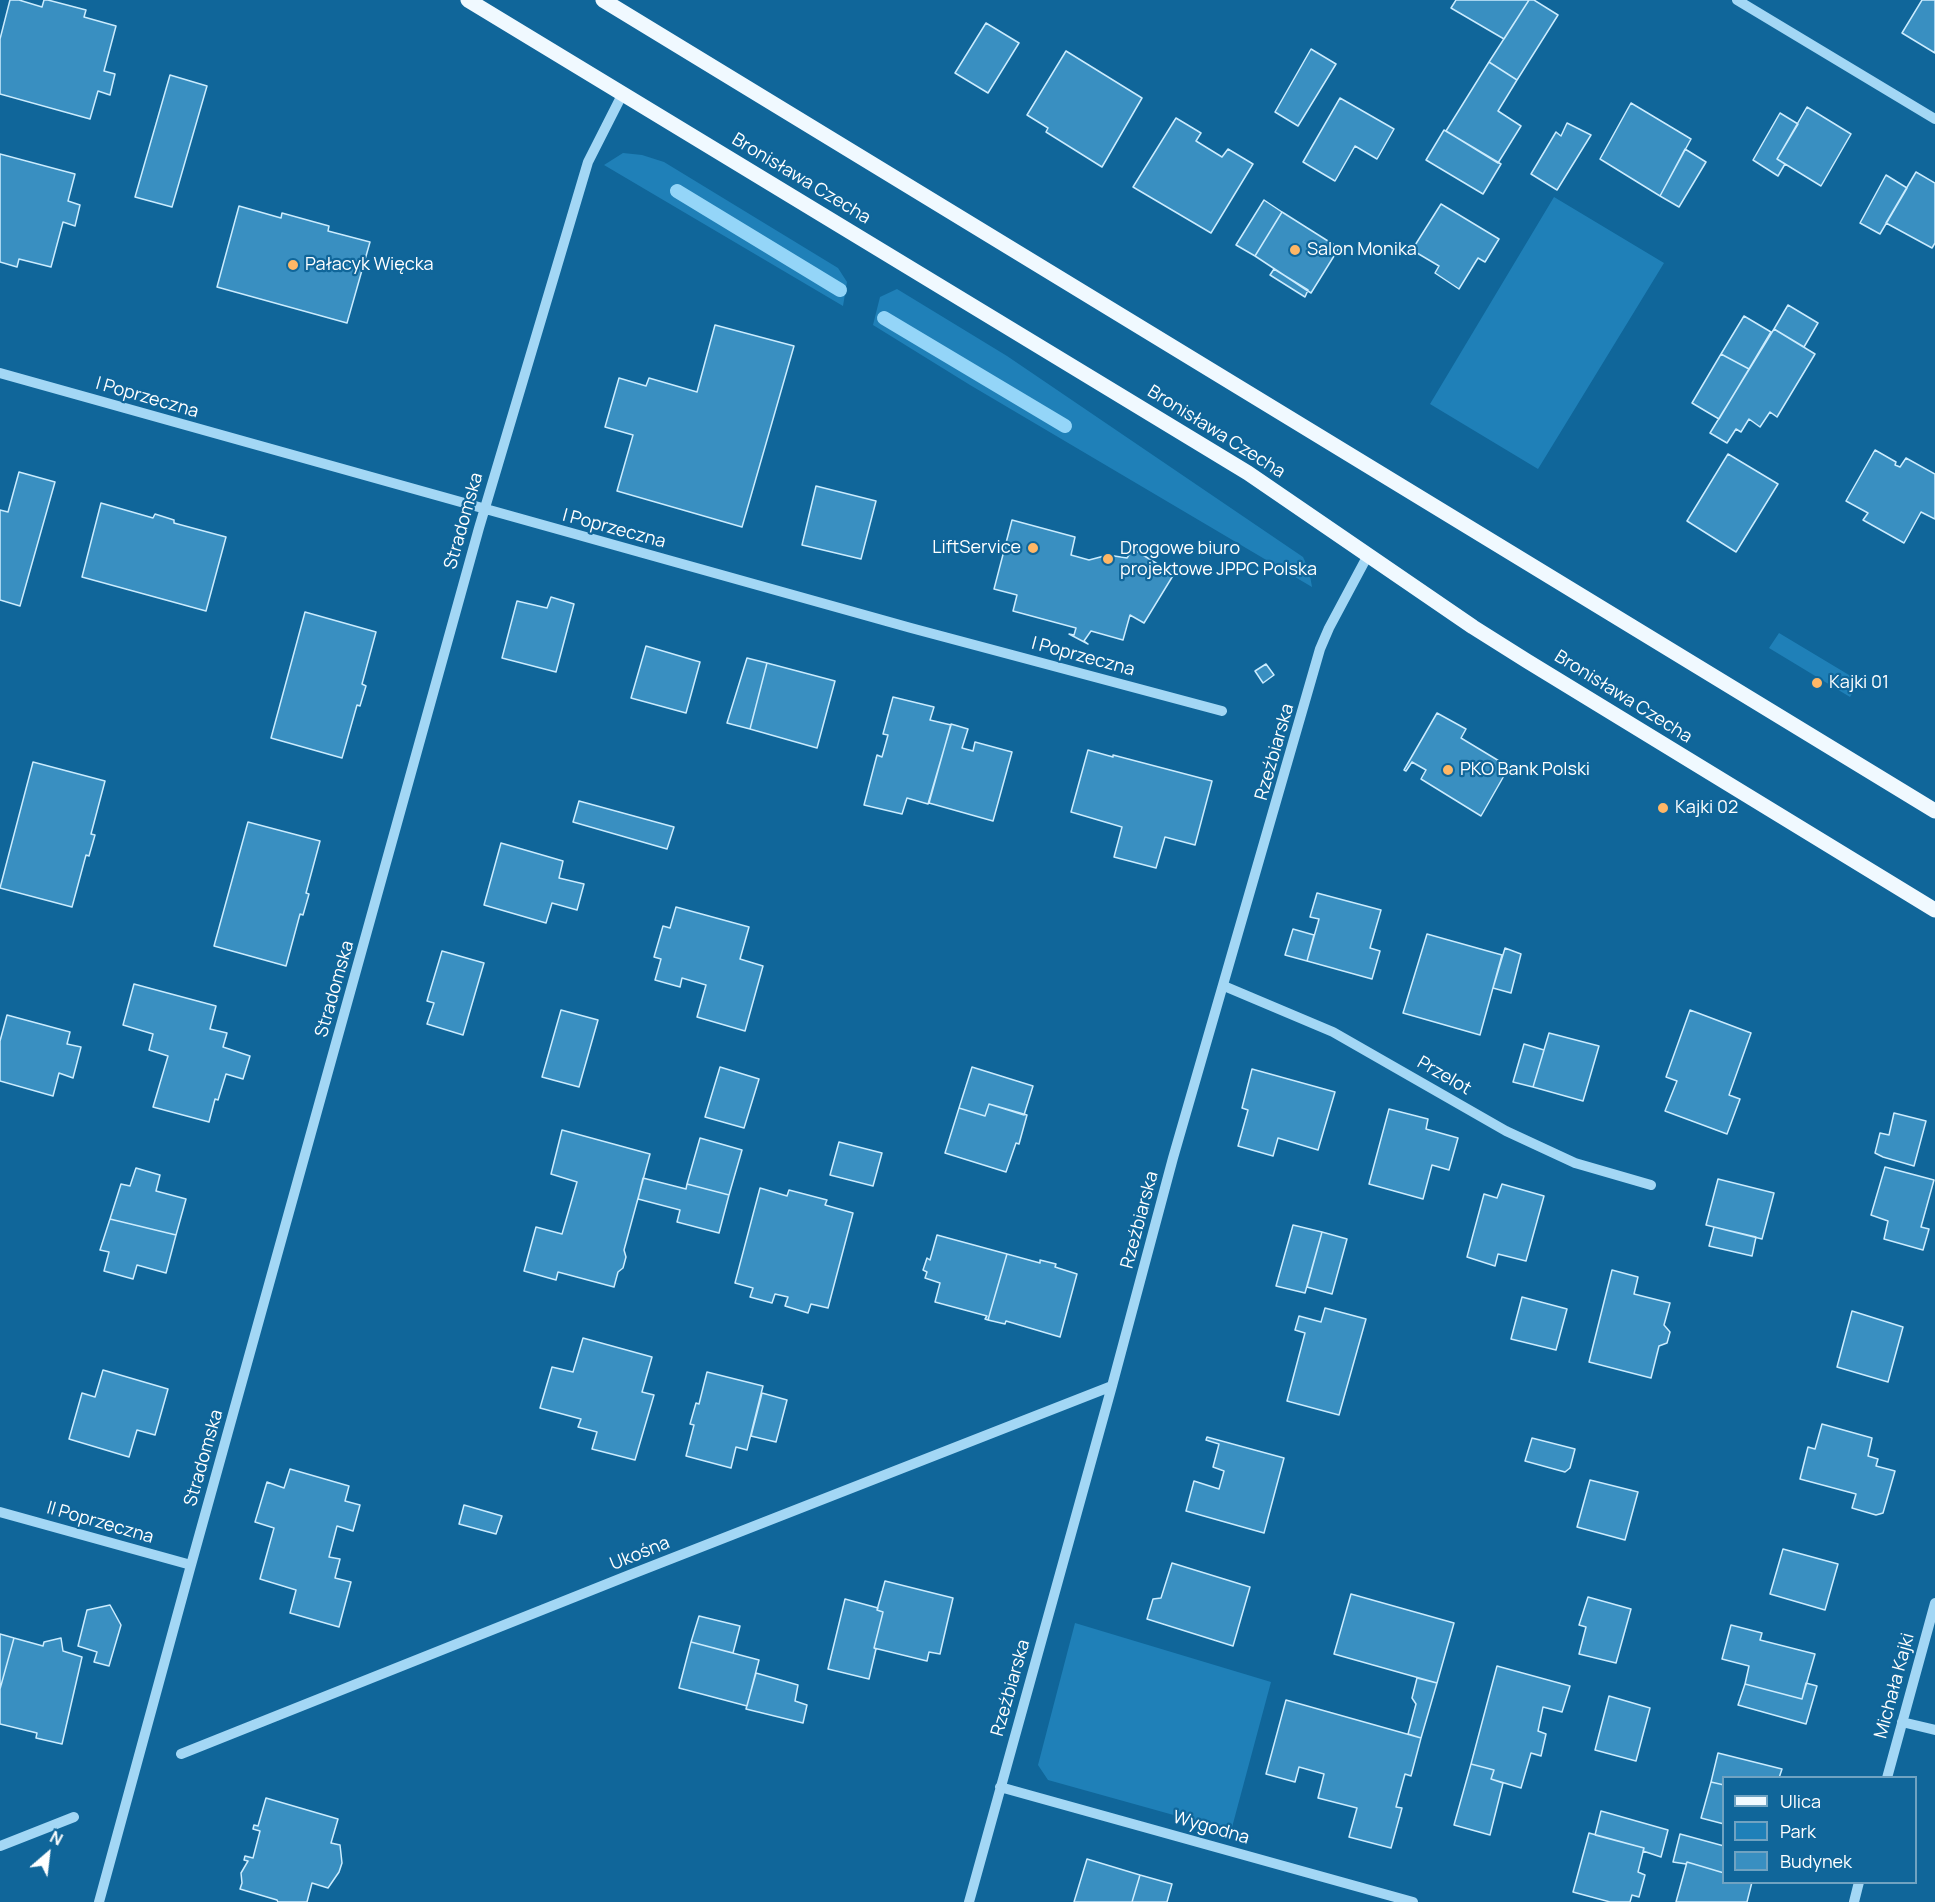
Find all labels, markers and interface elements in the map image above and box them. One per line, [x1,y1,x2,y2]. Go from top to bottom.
street label: Bronisława Czecha [728,129,874,229]
place label: Salon Monika [1307,239,1417,261]
marker: Salon Monika [1288,243,1302,257]
place label: Pałacyk Więcka [305,254,434,276]
marker: Pałacyk Więcka [286,258,300,272]
street label: I Poprzeczna [93,373,201,423]
street label: Bronisława Czecha [1143,381,1289,483]
street label: Stradomska [440,470,488,572]
street label: I Poprzeczna [560,505,668,553]
place label: LiftService [932,537,1021,559]
place label: Drogowe biuro projektowe JPPC Polska [1120,538,1317,580]
marker: LiftService [1026,541,1040,555]
marker: Drogowe biuro projektowe JPPC Polska [1101,552,1115,566]
street label: I Poprzeczna [1029,633,1137,681]
street label: Bronisława Czecha [1550,646,1696,748]
place label: Kajki 01 [1829,672,1889,694]
marker: Kajki 01 [1810,676,1824,690]
street label: Rzeźbiarska [1251,701,1299,803]
place label: PKO Bank Polski [1460,759,1590,781]
marker: PKO Bank Polski [1441,763,1455,777]
place label: Kajki 02 [1675,797,1738,819]
marker: Kajki 02 [1656,801,1670,815]
street label: Stradomska [311,938,359,1040]
street label: Przelot [1413,1052,1475,1100]
street label: Rzeźbiarska [1117,1169,1163,1271]
street label: Stradomska [180,1407,228,1509]
street label: II Poprzeczna [44,1497,156,1549]
street label: Ukośna [607,1532,673,1576]
street label: Michała Kajki [1871,1631,1919,1741]
street label: Rzeźbiarska [987,1637,1035,1739]
legend [1722,1776,1917,1884]
text: Ulica [1780,1789,1821,1813]
street label: Wygodna [1170,1807,1252,1849]
text: Park [1780,1819,1816,1843]
north arrow [18,1824,78,1884]
text: N [46,1826,67,1851]
text: Budynek [1780,1849,1852,1873]

